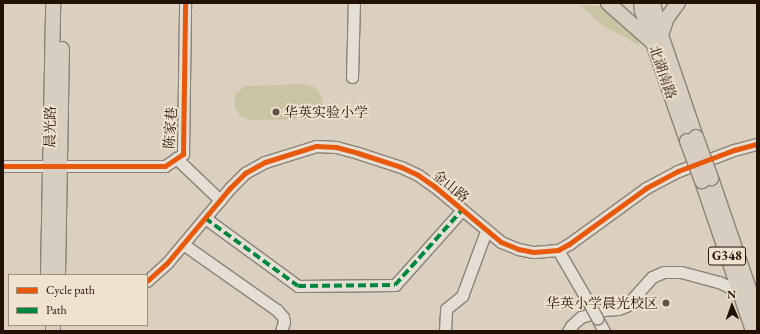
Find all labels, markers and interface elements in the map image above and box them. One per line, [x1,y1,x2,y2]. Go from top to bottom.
street label: 北湖南路 [646,43,680,101]
place label: 华英实验小学 [284,104,368,120]
street label: 晨光路 [41,106,59,148]
street label: 陈家巷 [160,106,180,150]
marker: 华英实验小学 [271,107,281,117]
street label: 金山路 [429,166,473,206]
road number: G348 [708,245,746,267]
legend [8,274,148,326]
text: Cycle path [46,282,95,298]
north arrow [712,286,752,326]
text: N [727,287,736,301]
place label: 华英小学晨光校区 [546,295,658,311]
marker: 华英小学晨光校区 [661,298,671,308]
text: Path [46,302,67,318]

